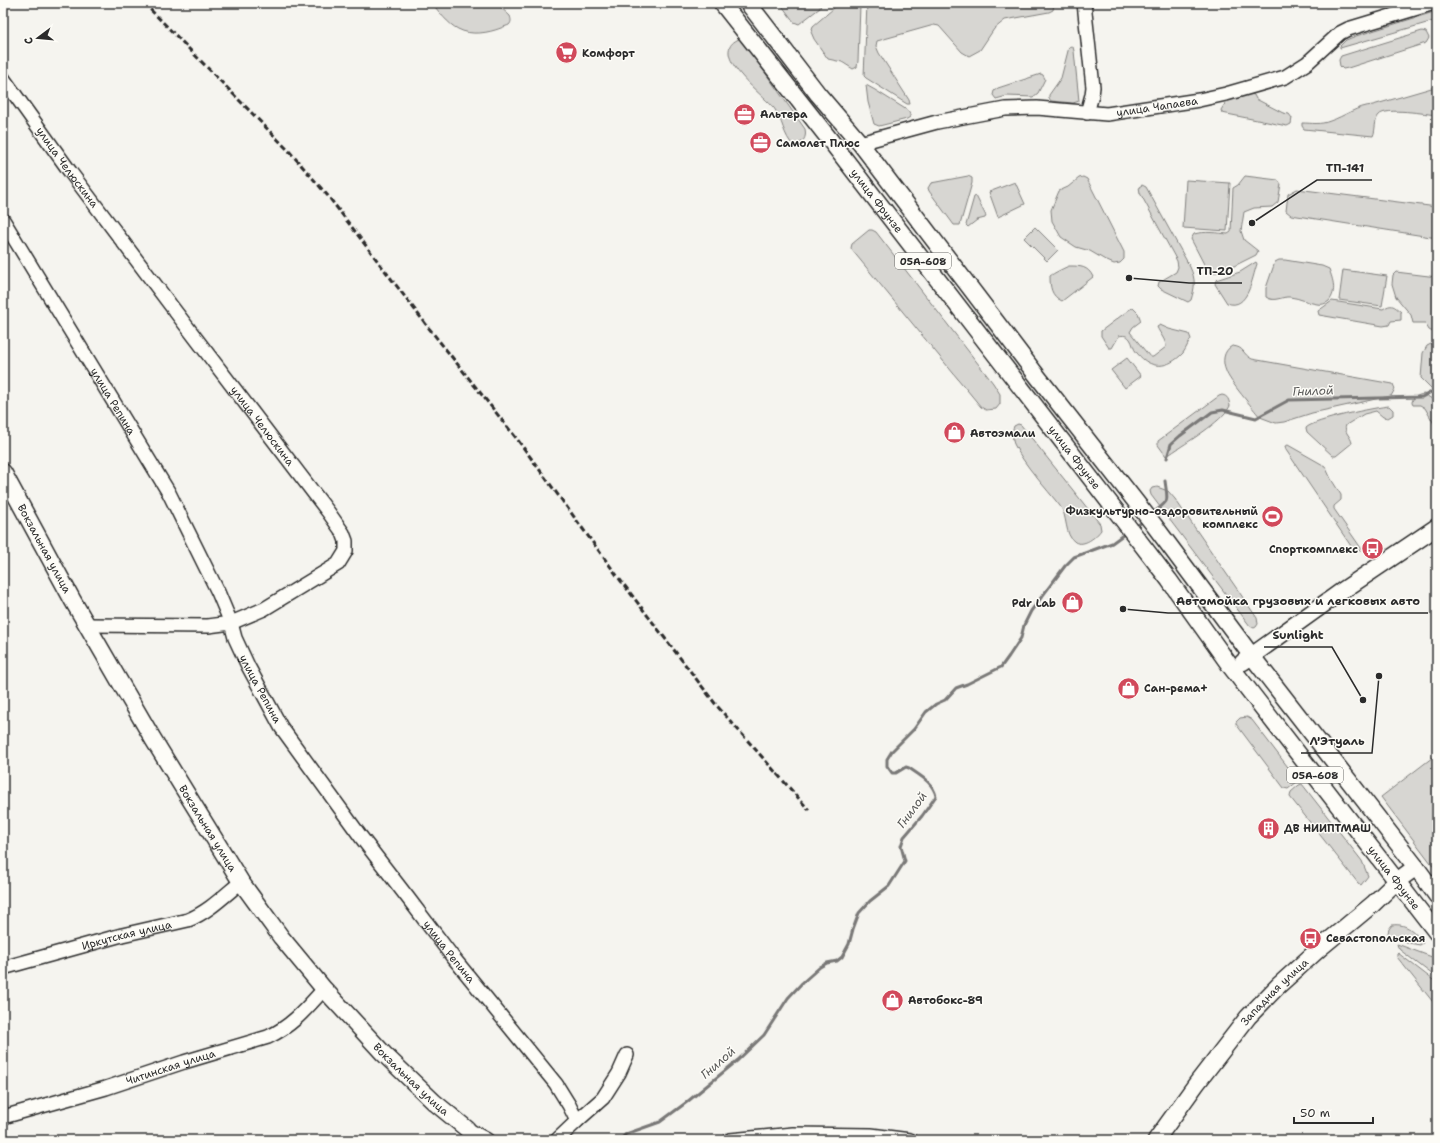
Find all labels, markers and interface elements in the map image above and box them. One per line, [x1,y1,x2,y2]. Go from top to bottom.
north arrow [18,18,58,58]
text: С [21,35,37,46]
supermarket icon: Комфорт [553,40,579,66]
place label: Комфорт [582,46,635,61]
street label: улица Чапаева [1115,93,1199,120]
office icon: Альтера [731,101,757,127]
place label: Альтера [760,107,808,122]
street label: улица Челюскина [33,124,102,211]
office icon: Самолет Плюс [747,130,773,156]
place label: Самолет Плюс [776,136,860,151]
callout: ТП-141 [1317,156,1372,180]
text: ТП-141 [1326,160,1364,176]
street label: улица Фрунзе [847,165,906,236]
road number: 05А-608 [895,253,951,269]
callout: ТП-20 [1189,259,1242,283]
text: ТП-20 [1197,263,1233,279]
street label: улица Репина [87,365,139,438]
water label: Гнилой [1292,382,1334,400]
street label: улица Челюскина [227,383,298,469]
shop icon: Автоэмали [942,420,968,446]
street label: улица Фрунзе [1045,422,1104,492]
place label: Автоэмали [970,426,1036,441]
street label: Вокзальная улица [14,501,75,596]
place label: Физкультурно-оздоровительный комплекс [1065,504,1258,532]
sports icon: Физкультурно-оздоровительный комплекс [1260,504,1286,530]
bus stop icon: Спорткомплекс [1360,536,1386,562]
place label: Спорткомплекс [1269,542,1358,557]
callout: Автомойка грузовых и легковых авто [1168,589,1428,613]
shop icon: Pdr Lab [1059,590,1085,616]
text: Автомойка грузовых и легковых авто [1176,593,1420,609]
place label: Pdr Lab [1012,596,1056,611]
callout: Sunlight [1264,623,1332,647]
text: Sunlight [1272,627,1324,643]
street label: улица Репина [236,652,285,726]
shop icon: Сан-рема+ [1116,675,1142,701]
place label: Сан-рема+ [1144,681,1208,696]
callout: Л'Этуаль [1301,729,1372,753]
text: Л'Этуаль [1309,733,1365,749]
road number: 05А-608 [1287,767,1343,783]
street label: Вокзальная улица [175,782,240,875]
water label: Гнилой [893,789,931,831]
building icon: ДВ НИИПТМАШ [1255,815,1281,841]
place label: ДВ НИИПТМАШ [1284,821,1371,836]
street label: улица Фрунзе [1364,842,1424,913]
street label: Иркутская улица [80,916,173,953]
street label: улица Репина [420,917,479,986]
bus stop icon: Севастопольская [1297,925,1323,951]
place label: Севастопольская [1326,931,1426,946]
street label: Западная улица [1237,955,1311,1028]
shop icon: Автобокс-89 [880,987,906,1013]
place label: Автобокс-89 [908,993,983,1008]
street label: Вокзальная улица [370,1040,452,1119]
water label: Гнилой [697,1043,739,1083]
street label: Читинская улица [124,1046,217,1088]
scale bar [1294,1099,1373,1125]
text: 50 m [1300,1105,1330,1121]

